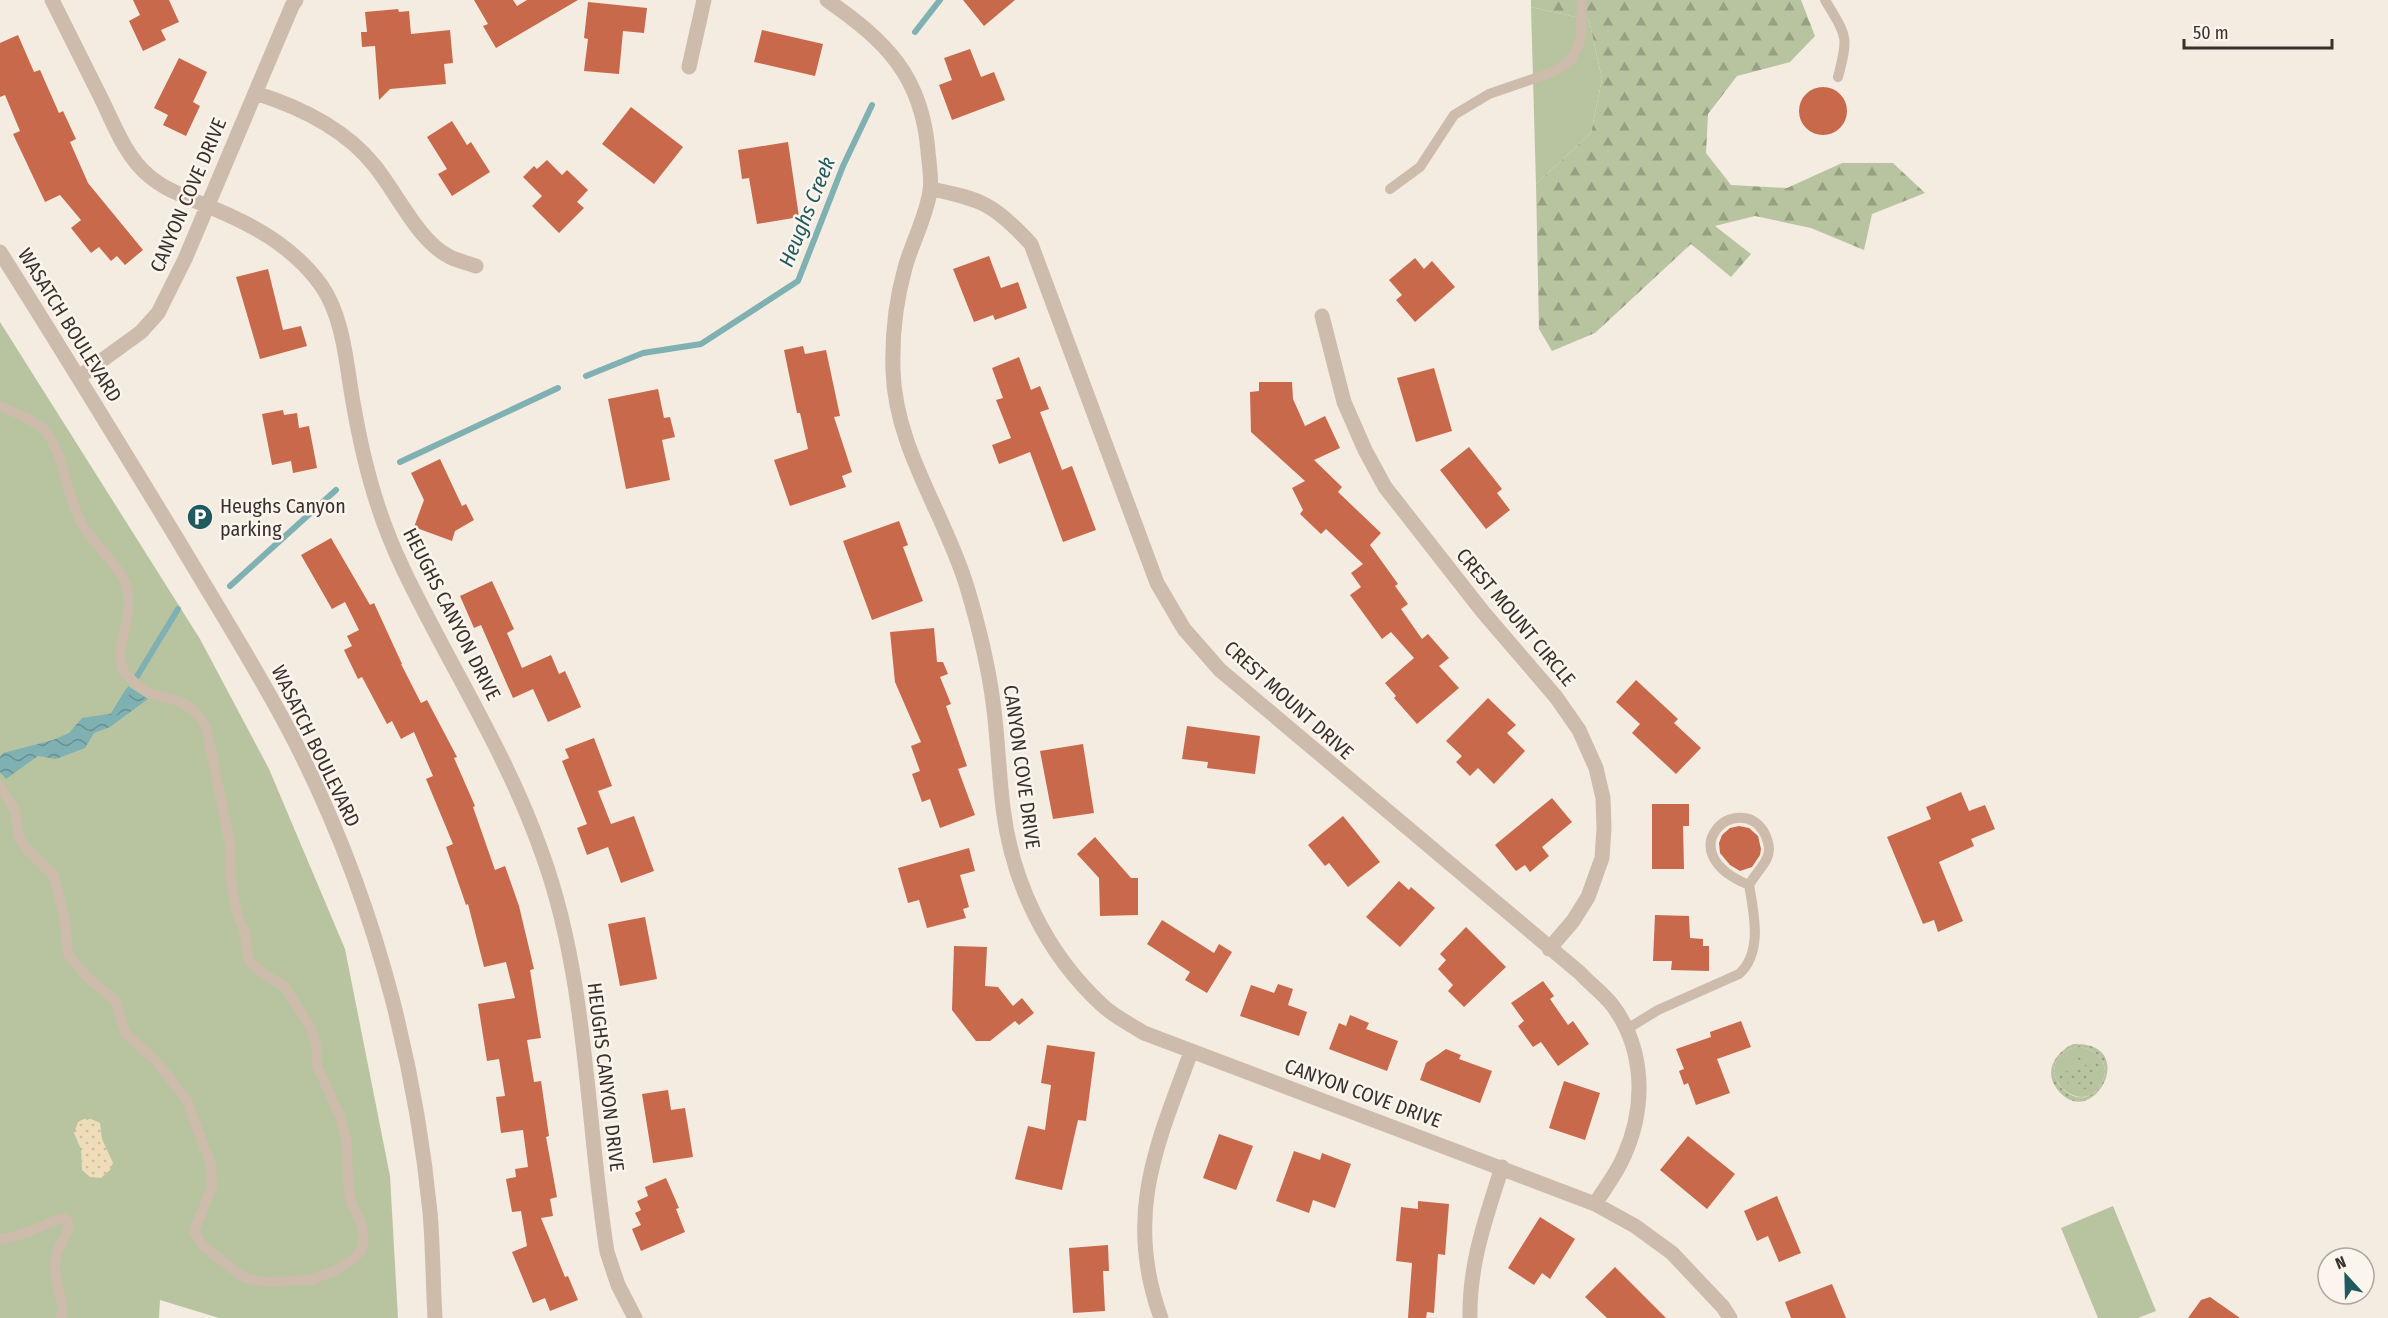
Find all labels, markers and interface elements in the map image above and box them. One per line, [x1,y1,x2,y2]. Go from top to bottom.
scale bar [2184,12,2332,50]
text: 50 m [2193,22,2229,44]
street label: CANYON COVE DRIVE [145,114,231,276]
water label: Heughs Creek [773,153,841,271]
street label: WASATCH BOULEVARD [13,244,127,406]
place label: Heughs Canyon parking [220,494,346,541]
parking icon: Heughs Canyon parking [185,502,215,532]
street label: HEUGHS CANYON DRIVE [398,524,506,704]
street label: CREST MOUNT CIRCLE [1451,543,1581,691]
street label: CREST MOUNT DRIVE [1219,636,1359,764]
street label: WASATCH BOULEVARD [266,661,366,831]
street label: CANYON COVE DRIVE [999,683,1045,851]
street label: HEUGHS CANYON DRIVE [582,981,630,1173]
street label: CANYON COVE DRIVE [1281,1053,1445,1133]
north arrow [2316,1246,2376,1306]
text: N [2333,1252,2349,1273]

